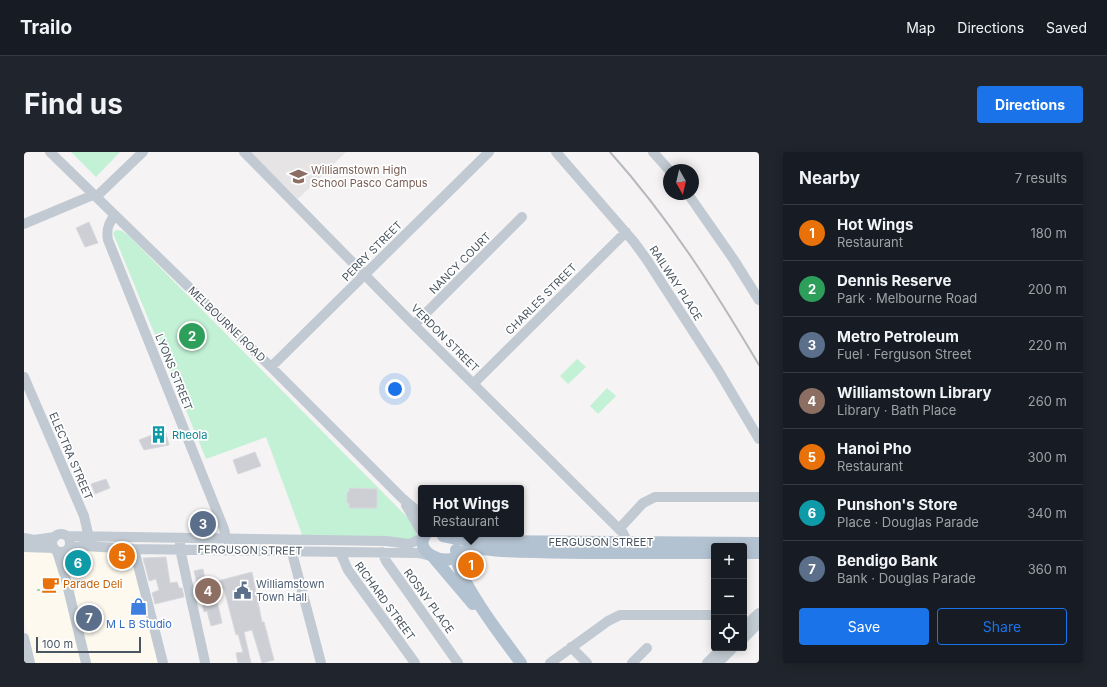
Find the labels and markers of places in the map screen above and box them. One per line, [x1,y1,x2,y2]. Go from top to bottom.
place label: Williamstown High School Pasco Campus [311,163,428,190]
school or university icon: Williamstown High School Pasco Campus [288,166,308,186]
pin: 2 [179,321,205,351]
building icon: Rheola [149,425,169,445]
place label: Rheola [172,428,207,442]
pin: 3 [190,509,216,539]
pin: 5 [109,541,135,571]
pin: 6 [65,548,91,578]
pin: 1 [458,550,484,580]
cafe icon: Parade Deli [40,574,60,594]
pin: 4 [195,576,221,606]
place label: Parade Deli [63,577,122,591]
place label: Williamstown Town Hall [256,577,325,604]
public building icon: Williamstown Town Hall [233,580,253,600]
shop icon: M L B Studio [129,596,149,616]
pin: 7 [76,603,102,633]
place label: M L B Studio [106,617,172,631]

